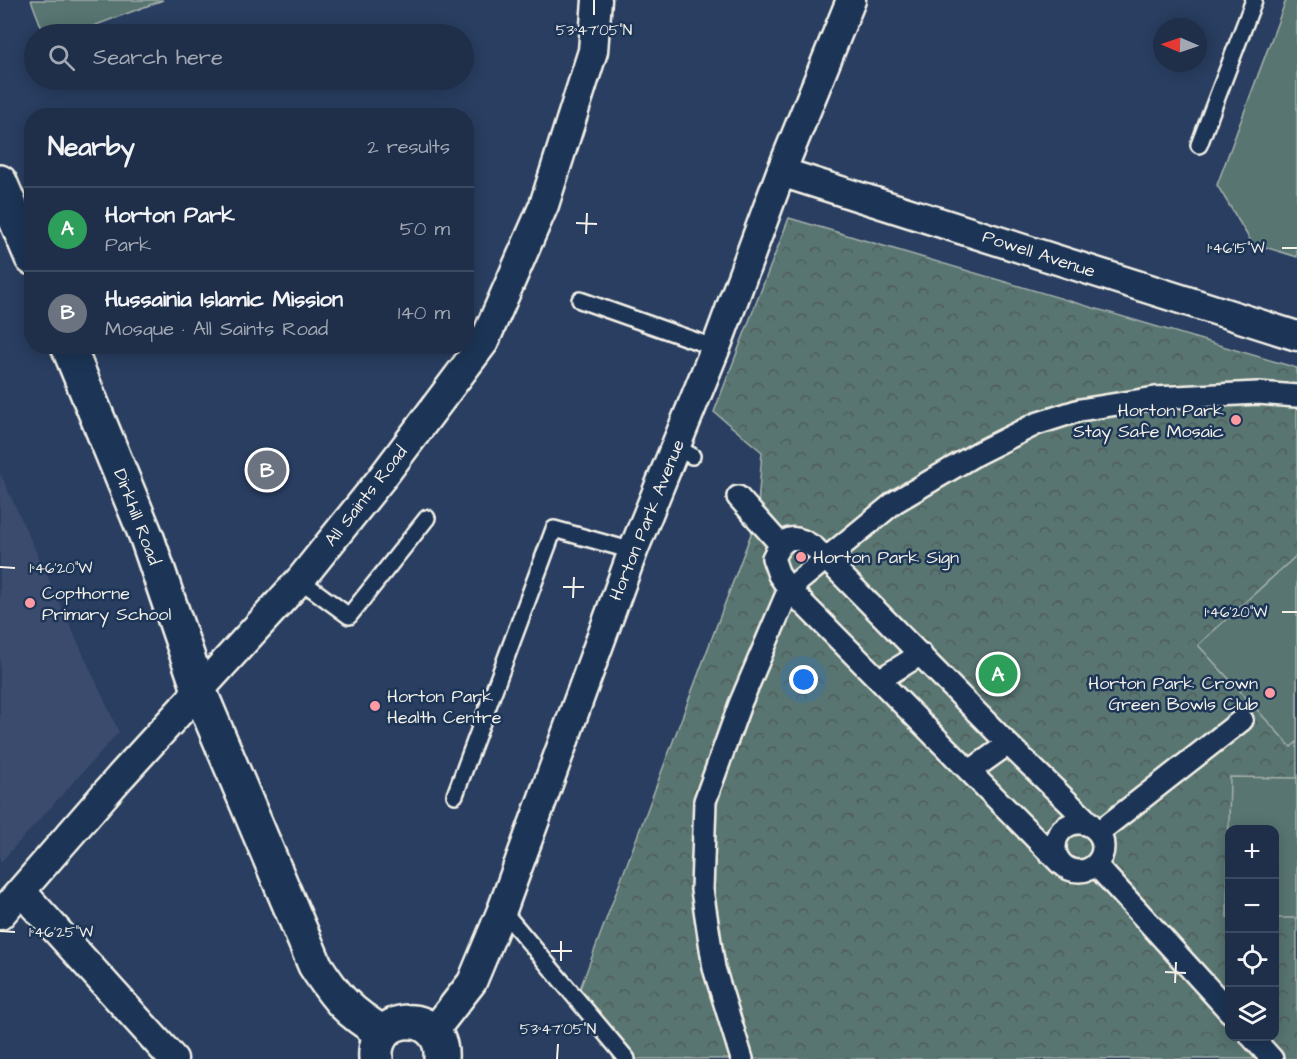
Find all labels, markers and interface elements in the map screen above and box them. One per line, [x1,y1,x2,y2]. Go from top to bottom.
north arrow [1153,18,1207,72]
text: 53°47'05"N [556,20,632,41]
search box [24,24,474,90]
icon: search [45,41,78,74]
text: Search here [93,42,223,73]
text: Nearby [48,129,135,165]
text: 2 results [367,133,450,161]
text: Horton Park [105,200,235,231]
text: A [61,215,74,243]
text: 50 m [400,215,450,243]
street label: Powell Avenue [979,224,1099,284]
text: Park [105,231,151,259]
text: 1°46'15"W [1207,238,1265,259]
text: Hussainia Islamic Mission [105,284,343,315]
text: B [60,299,75,327]
text: 140 m [398,299,450,327]
text: Mosque · All Saints Road [105,315,328,343]
place label: Horton Park Stay Safe Mosaic [1073,398,1224,445]
marker: Horton Park Stay Safe Mosaic [1229,413,1243,427]
street label: Horton Park Avenue [603,435,691,604]
street label: All Saints Road [319,440,413,552]
pin: B [248,448,286,492]
street label: Dirkhill Road [107,465,167,569]
place label: Horton Park Sign [813,545,959,571]
marker: Horton Park Sign [794,550,808,564]
text: 1°46'20"W [30,558,92,579]
place label: Copthorne Primary School [42,581,171,628]
marker: Copthorne Primary School [23,596,37,610]
text: 1°46'20"W [1205,602,1267,623]
pin: A [978,652,1018,696]
your location [789,665,818,694]
place label: Horton Park Crown Green Bowls Club [1088,671,1258,717]
place label: Horton Park Health Centre [387,684,502,730]
marker: Horton Park Crown Green Bowls Club [1263,686,1277,700]
marker: Horton Park Health Centre [368,699,382,713]
map controls [1225,825,1279,1041]
button: + [1225,825,1279,879]
button: − [1225,879,1279,933]
text: 1°46'25"W [29,922,93,943]
button: locate [1225,933,1279,987]
button: layers [1225,987,1279,1041]
text: 53°47'05"N [520,1019,596,1040]

